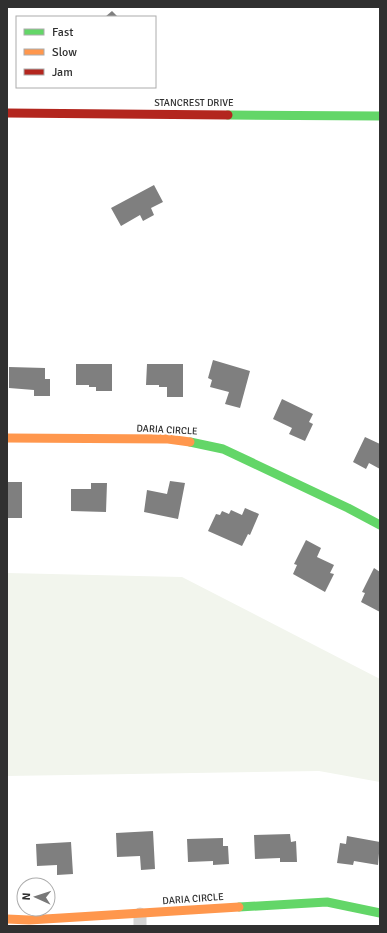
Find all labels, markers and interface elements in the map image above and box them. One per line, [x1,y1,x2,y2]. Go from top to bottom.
legend [16,16,156,88]
text: Fast [52,25,73,40]
text: Slow [52,45,77,60]
text: Jam [52,65,73,80]
street label: STANCREST DRIVE [154,97,234,109]
street label: DARIA CIRCLE [136,422,198,438]
north arrow [16,877,56,917]
street label: DARIA CIRCLE [162,891,224,907]
text: N [20,892,33,901]

